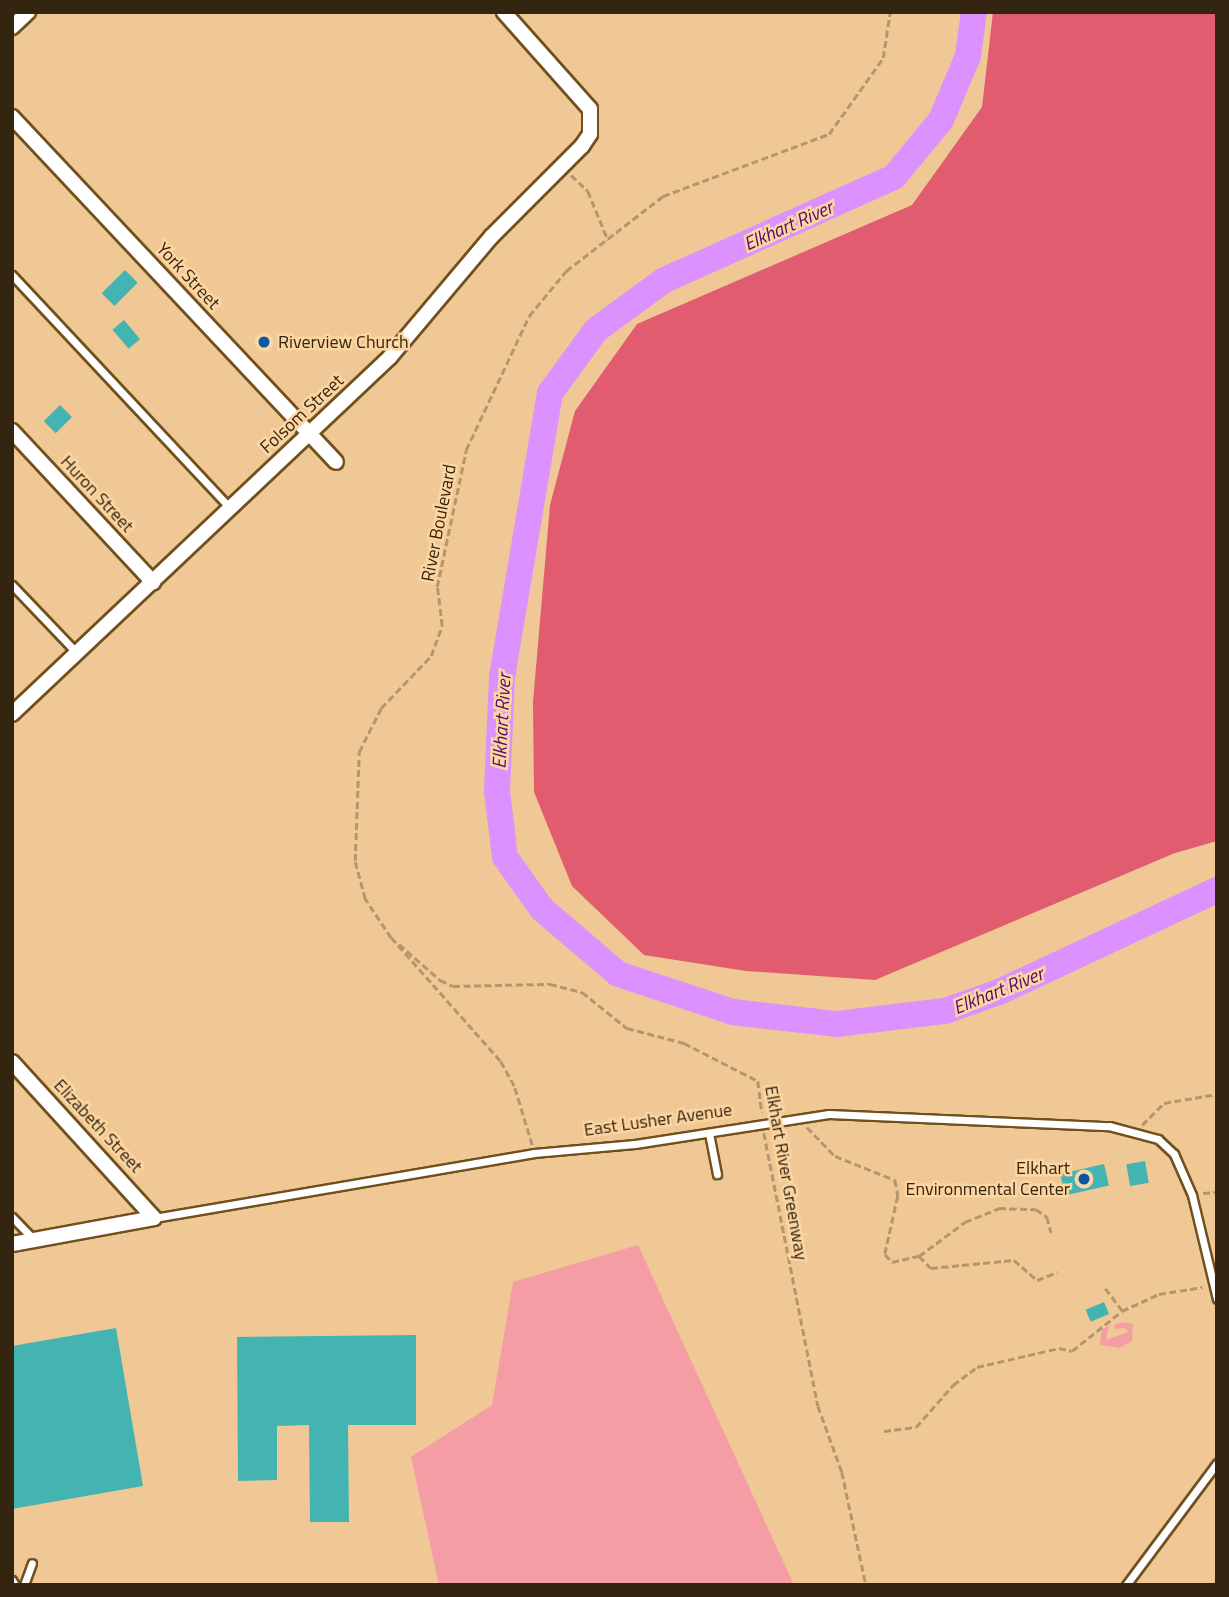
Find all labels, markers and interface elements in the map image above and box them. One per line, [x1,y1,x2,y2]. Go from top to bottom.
water label: Elkhart River [740,195,836,255]
street label: York Street [152,238,224,314]
place label: Riverview Church [278,331,409,353]
marker: Riverview Church [256,334,272,350]
street label: Folsom Street [256,370,348,458]
street label: Huron Street [56,451,138,537]
street label: River Boulevard [417,462,461,584]
water label: Elkhart River [487,673,515,769]
water label: Elkhart River [950,962,1046,1018]
street label: Elizabeth Street [49,1075,147,1177]
street label: Elkhart River Greenway [760,1084,812,1262]
street label: East Lusher Avenue [583,1099,733,1141]
place label: Elkhart Environmental Center [905,1158,1070,1200]
marker: Elkhart Environmental Center [1076,1171,1092,1187]

